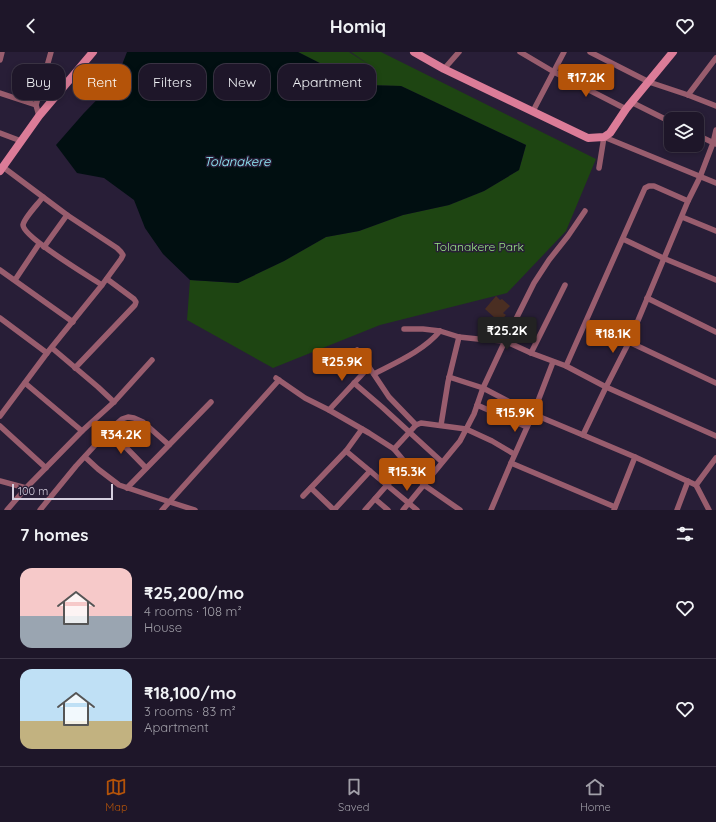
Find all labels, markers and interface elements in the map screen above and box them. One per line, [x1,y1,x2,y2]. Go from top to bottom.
icon: back [20,15,42,37]
text: Homiq [330,15,386,38]
icon: heart [674,15,696,37]
chip: Buy [12,64,65,100]
chip: Rent [73,64,131,100]
chip: Filters [139,64,206,100]
chip: New [214,64,270,100]
chip: Apartment [278,64,376,100]
pin: ₹17.2K [553,64,619,98]
text: ₹17.2K [567,69,605,85]
map controls [664,112,704,152]
button: layers [664,112,704,152]
water label: Tolanakere [204,153,271,169]
park label: Tolanakere Park [434,239,524,254]
pin: ₹25.2K [474,317,540,351]
pin: ₹18.1K [580,320,646,354]
text: ₹25.2K [487,322,527,338]
text: ₹18.1K [595,325,631,341]
pin: ₹25.9K [309,348,375,382]
text: ₹25.9K [322,353,362,369]
pin: ₹15.9K [482,399,548,433]
text: ₹15.9K [496,404,534,420]
pin: ₹34.2K [88,421,154,455]
text: ₹34.2K [101,426,141,442]
pin: ₹15.3K [374,458,440,492]
text: ₹15.3K [388,463,426,479]
scale bar [12,482,113,501]
text: 100 m [18,484,48,498]
icon: filters [674,523,696,545]
text: 7 homes [20,524,89,545]
text: ₹25,200/mo [144,582,244,603]
icon: home [52,584,100,632]
icon: heart [674,597,696,619]
text: 4 rooms · 108 m² [144,603,242,619]
text: House [144,619,182,635]
text: ₹18,100/mo [144,682,236,703]
icon: home [52,685,100,733]
icon: heart [674,698,696,720]
text: 3 rooms · 83 m² [144,703,236,719]
text: Apartment [144,719,209,735]
tab: Map [105,776,128,814]
tab: Saved [338,776,369,814]
tab: Home [580,776,611,814]

